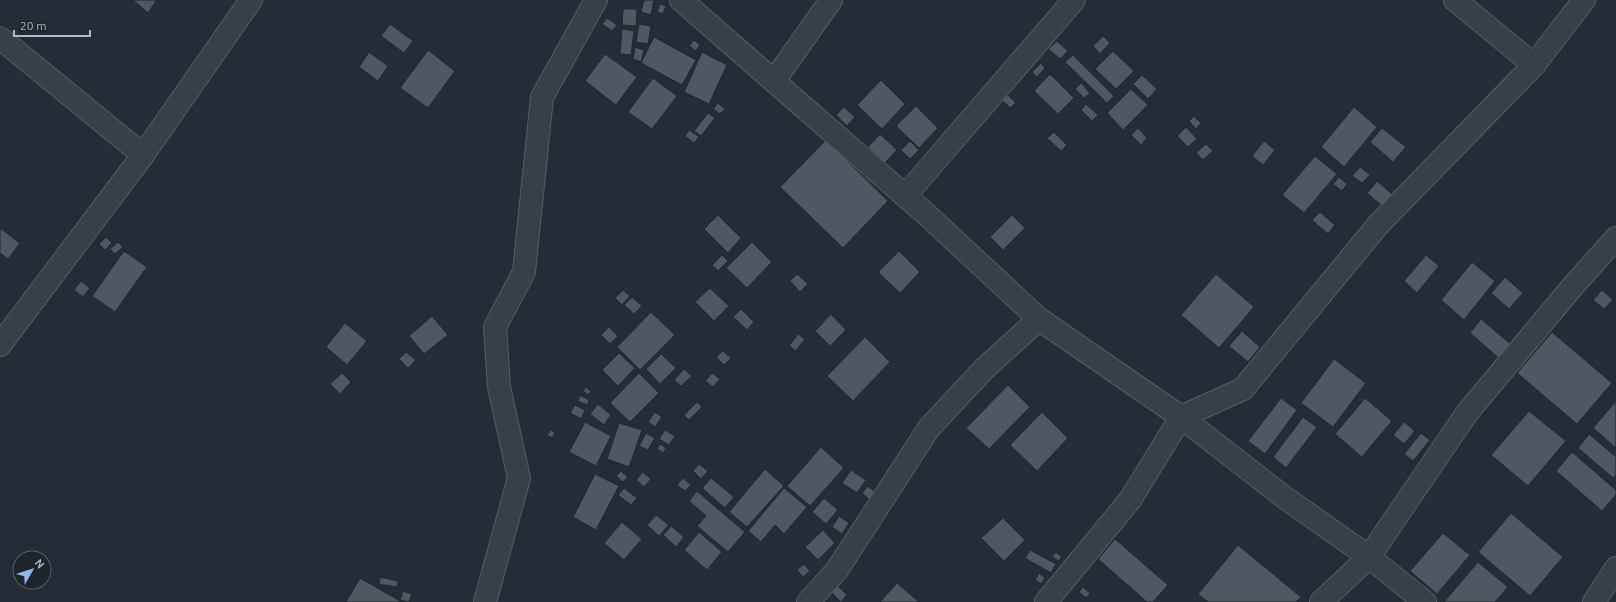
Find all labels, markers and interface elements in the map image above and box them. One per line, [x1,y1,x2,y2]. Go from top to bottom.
scale bar [14,12,90,38]
text: 20 m [20,19,47,32]
north arrow [12,550,52,590]
text: N [33,557,47,571]

